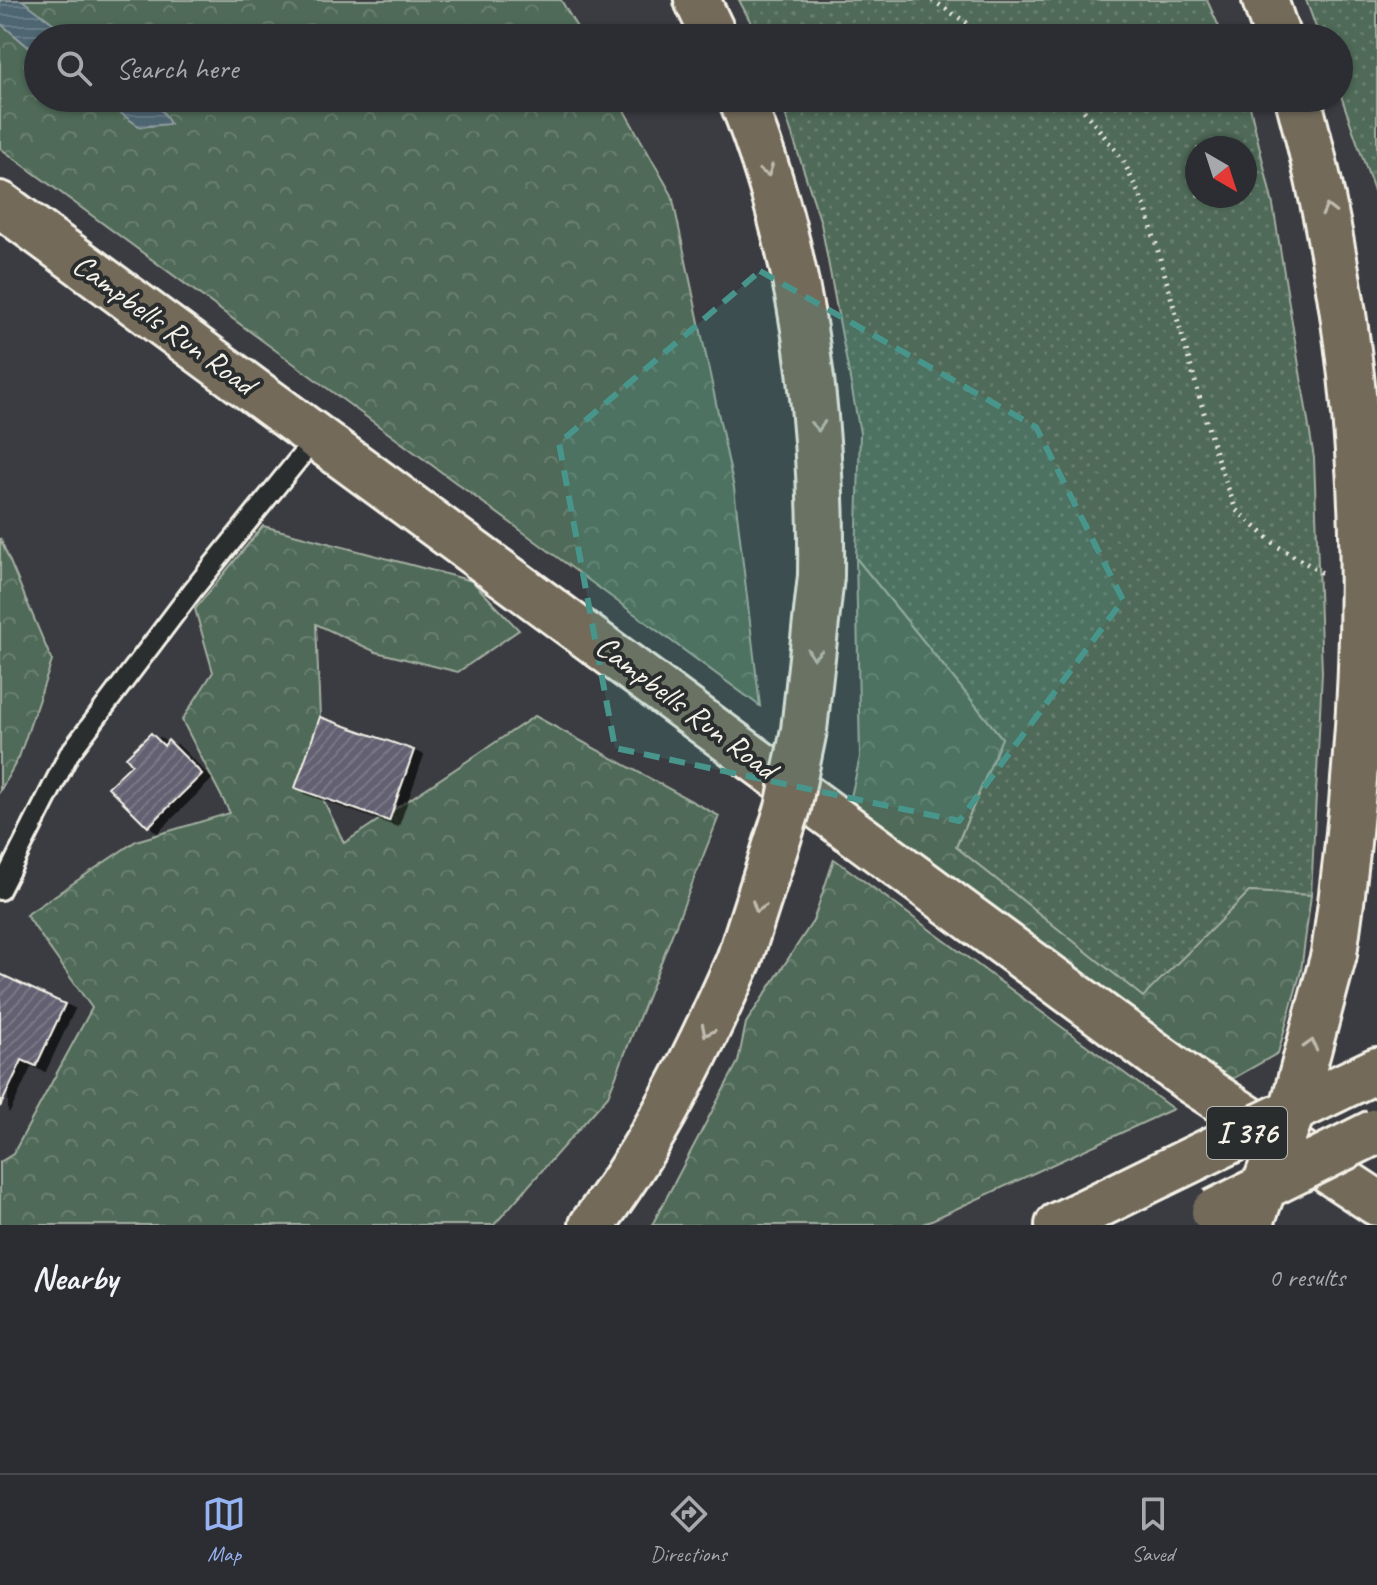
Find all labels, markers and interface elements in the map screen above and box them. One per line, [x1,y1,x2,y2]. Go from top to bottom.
search box [24,24,1353,112]
icon: search [52,46,96,90]
text: Search here [116,49,238,87]
north arrow [1185,136,1257,208]
one-way arrow [757,164,773,178]
one-way arrow [1321,204,1338,218]
street label: Campbells Run Road [65,244,268,407]
one-way arrow [809,420,826,433]
street label: Campbells Run Road [587,626,789,792]
one-way arrow [805,648,822,661]
one-way arrow [751,899,767,913]
one-way arrow [701,1023,717,1037]
one-way arrow [1302,1039,1318,1053]
road number: I 376 [1207,1107,1287,1159]
text: Nearby [32,1256,118,1299]
text: 0 results [1269,1261,1345,1294]
tab: Map [202,1492,246,1568]
tab: Directions [650,1492,727,1568]
tab: Saved [1131,1492,1175,1568]

